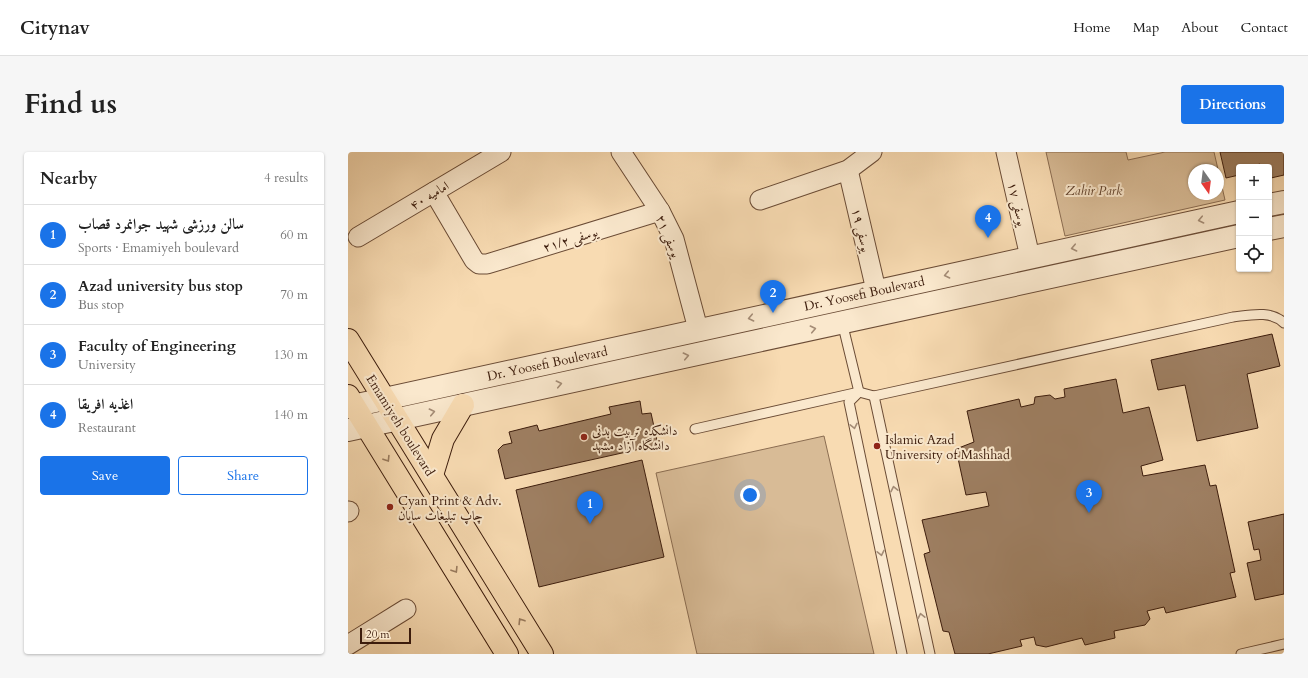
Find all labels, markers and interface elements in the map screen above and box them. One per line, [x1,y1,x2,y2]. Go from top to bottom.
text: Citynav [20,15,90,41]
text: Home [1073,18,1111,37]
text: Map [1133,18,1159,37]
text: About [1181,18,1218,37]
text: Contact [1240,18,1288,37]
text: Find us [24,85,117,123]
button: Directions [1181,85,1284,124]
north arrow [1188,164,1224,200]
map controls [1236,164,1272,272]
button: + [1236,164,1272,200]
text: Nearby [40,167,97,190]
text: 4 results [264,169,308,187]
street label: امامیه ۴۰ [407,177,453,215]
street label: یوسفی ۱۷ [1002,180,1031,230]
park label: Zahir Park [1065,182,1123,200]
button: − [1236,200,1272,236]
pin: 4 [975,205,1001,238]
street label: یوسفی ۱۹ [846,206,875,256]
street label: یوسفی ۲۱ [650,212,685,262]
text: سالن ورزشی شهید جوانمرد قصاب [78,214,244,234]
one-way arrow [1198,216,1204,224]
street label: یوسفی ۲۱/۲ [541,223,602,258]
text: 1 [50,226,56,244]
text: 60 m [280,226,308,244]
button: locate [1236,236,1272,272]
text: Sports · Emamiyeh boulevard [78,239,239,257]
one-way arrow [1071,243,1077,251]
one-way arrow [944,271,950,279]
street label: Dr. Yoosefi Boulevard [802,272,926,316]
text: Azad university bus stop [78,276,243,296]
pin: 2 [760,280,786,313]
text: 2 [50,286,56,304]
text: 70 m [280,286,308,304]
text: Bus stop [78,296,124,314]
one-way arrow [748,313,755,321]
one-way arrow [810,325,816,333]
text: Faculty of Engineering [78,336,236,356]
street label: Dr. Yoosefi Boulevard [485,342,609,386]
text: 3 [50,346,56,364]
text: 130 m [274,346,308,364]
one-way arrow [683,353,689,361]
text: University [78,356,136,374]
street label: Emamiyeh boulevard [362,371,439,480]
one-way arrow [556,380,562,388]
text: اغذیه افریقا [78,394,133,414]
text: 4 [50,406,56,424]
text: 140 m [274,406,308,424]
one-way arrow [429,408,435,416]
text: Restaurant [78,419,136,437]
place label: دانشکده تربیت بدنی دانشگاه آزاد مشهد [592,422,678,455]
one-way arrow [849,423,857,429]
place label: Islamic Azad University of Mashhad [885,431,1010,464]
marker: دانشکده تربیت بدنی دانشگاه آزاد مشهد [579,432,589,442]
marker: Islamic Azad University of Mashhad [872,441,882,451]
one-way arrow [382,455,390,462]
button: Save [40,456,170,495]
button: Share [178,456,308,495]
pin: 3 [1076,480,1102,513]
your location [740,485,760,505]
one-way arrow [890,486,898,492]
pin: 1 [577,491,603,524]
place label: Cyan Print & Adv. چاپ تبلیغات سایان [398,492,502,525]
marker: Cyan Print & Adv. چاپ تبلیغات سایان [385,502,395,512]
one-way arrow [876,550,884,556]
one-way arrow [451,566,458,573]
one-way arrow [918,613,926,619]
one-way arrow [519,618,526,625]
scale bar [360,626,411,645]
text: 20 m [366,627,390,642]

